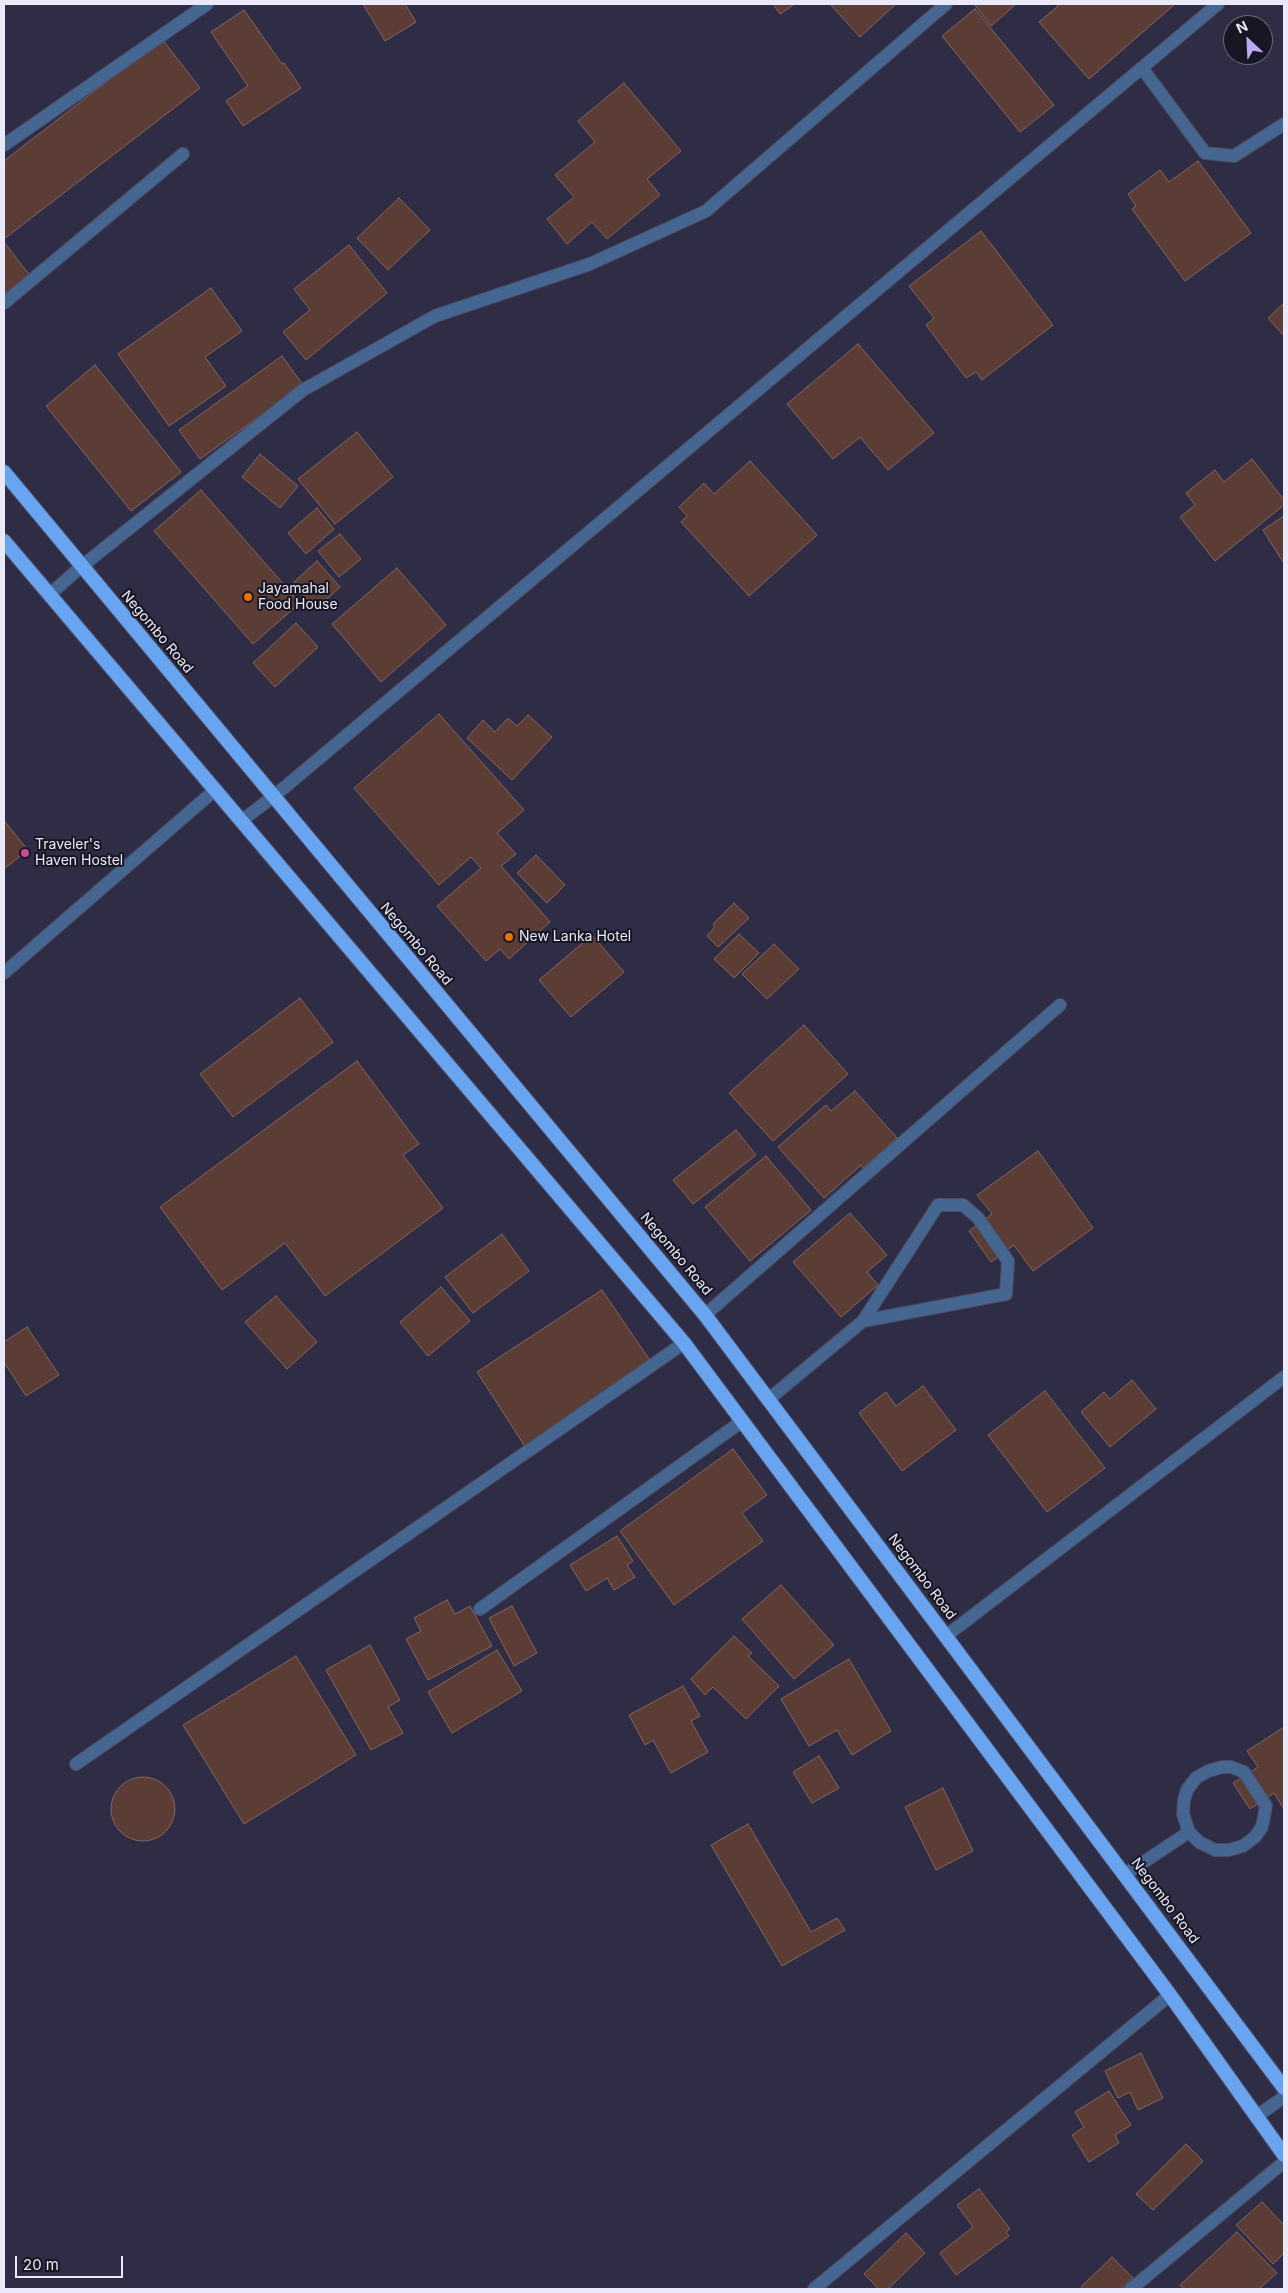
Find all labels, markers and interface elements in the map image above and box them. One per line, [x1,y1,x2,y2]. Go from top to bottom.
north arrow [1223,15,1273,65]
text: N [1233,17,1250,37]
place label: Jayamahal Food House [258,581,338,614]
street label: Negombo Road [118,587,196,677]
marker: Jayamahal Food House [242,591,254,603]
place label: Traveler's Haven Hostel [35,837,123,870]
marker: Traveler's Haven Hostel [19,847,31,859]
street label: Negombo Road [377,899,455,989]
place label: New Lanka Hotel [519,929,631,945]
marker: New Lanka Hotel [503,931,515,943]
street label: Negombo Road [637,1209,715,1299]
street label: Negombo Road [884,1531,960,1623]
street label: Negombo Road [1127,1855,1203,1947]
scale bar [18,2246,125,2278]
text: 20 m [23,2255,59,2274]

